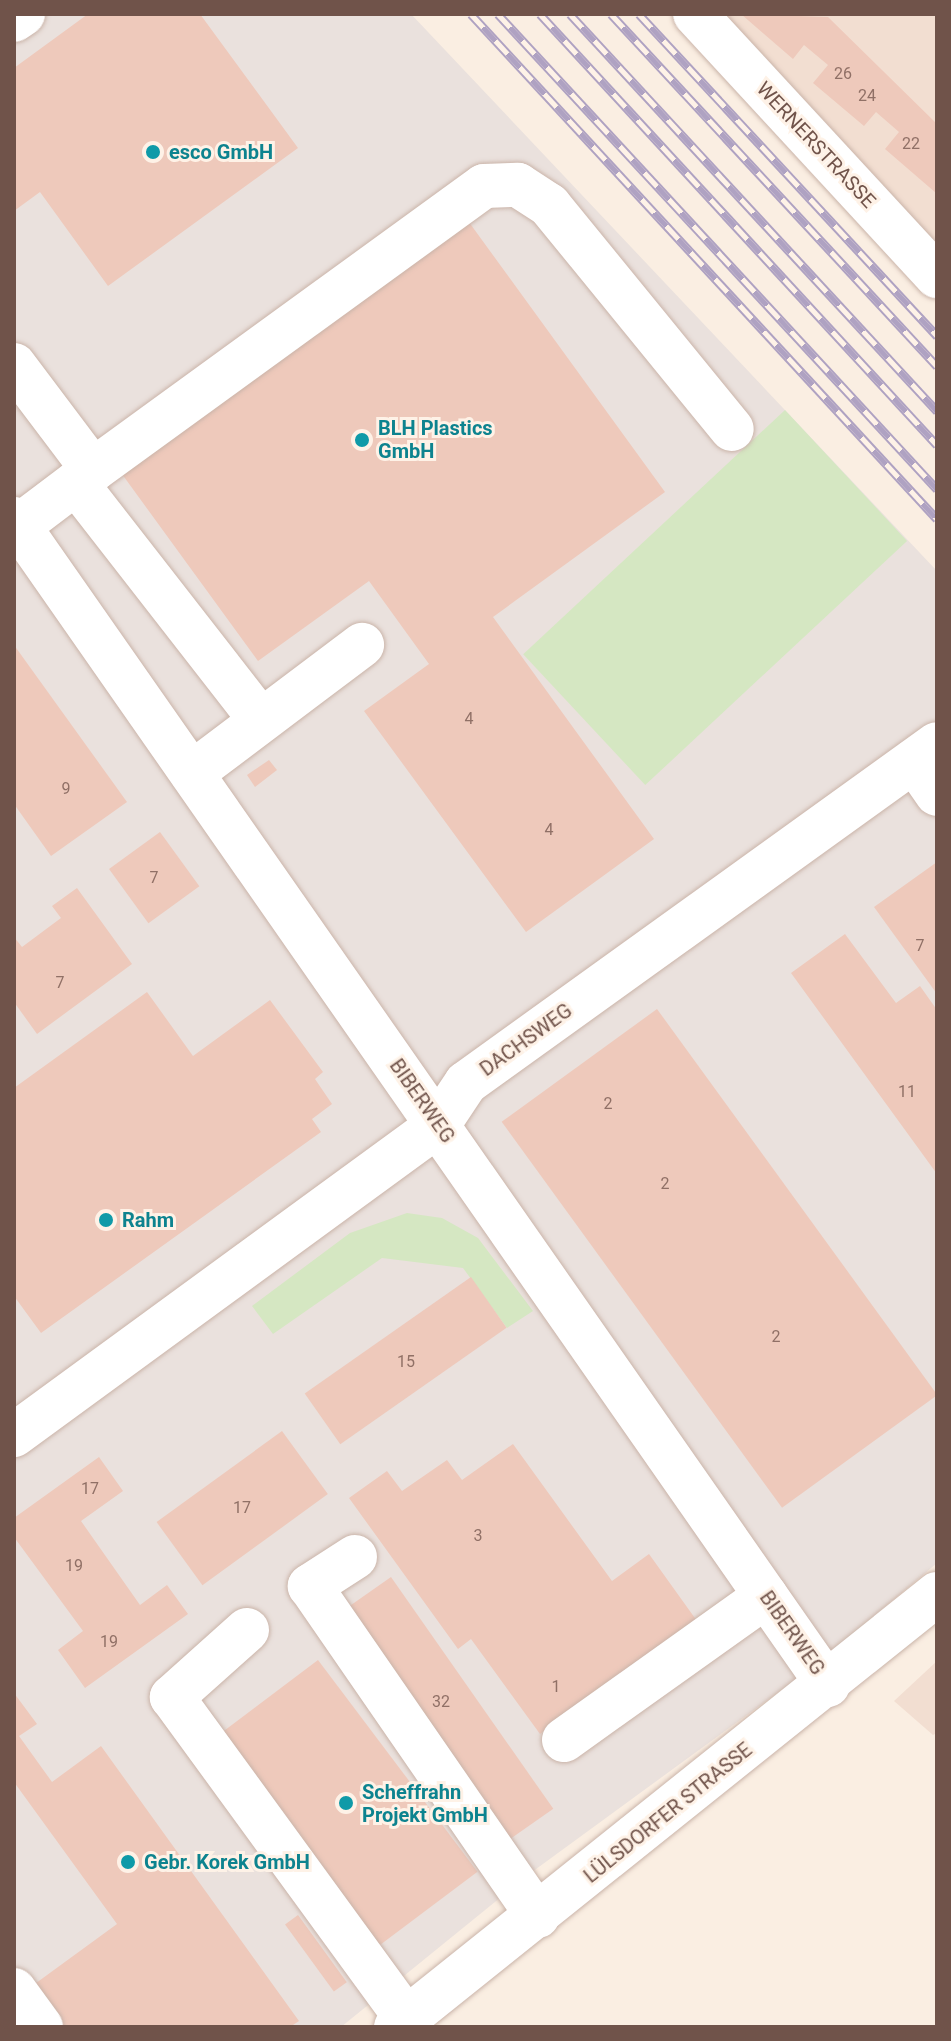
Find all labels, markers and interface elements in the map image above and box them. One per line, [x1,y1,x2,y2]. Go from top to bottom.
house number: 26 [834,64,852,84]
street label: WERNERSTRASSE [751,77,881,213]
house number: 24 [858,86,876,106]
house number: 22 [902,134,920,154]
place label: esco GmbH [169,140,273,164]
marker: esco GmbH [144,143,162,161]
place label: BLH Plastics GmbH [378,416,493,463]
marker: BLH Plastics GmbH [353,431,371,449]
house number: 4 [465,709,473,729]
house number: 9 [62,779,70,799]
house number: 4 [545,820,553,840]
house number: 7 [150,868,158,888]
house number: 7 [916,936,924,956]
house number: 7 [56,973,64,993]
street label: DACHSWEG [475,999,577,1081]
street label: BIBERWEG [384,1054,460,1148]
house number: 11 [898,1082,916,1102]
house number: 2 [604,1094,612,1114]
house number: 2 [661,1174,669,1194]
place label: Rahm [122,1208,174,1232]
marker: Rahm [97,1211,115,1229]
house number: 2 [772,1327,780,1347]
house number: 15 [397,1352,415,1372]
house number: 17 [81,1479,99,1499]
house number: 17 [233,1498,251,1518]
house number: 3 [474,1526,482,1546]
house number: 19 [65,1556,83,1576]
street label: BIBERWEG [754,1586,830,1680]
house number: 19 [100,1632,118,1652]
house number: 1 [552,1677,560,1697]
house number: 32 [432,1692,450,1712]
street label: LÜLSDORFER STRASSE [579,1738,757,1888]
place label: Scheffrahn Projekt GmbH [362,1780,488,1827]
marker: Scheffrahn Projekt GmbH [337,1794,355,1812]
place label: Gebr. Korek GmbH [144,1850,310,1874]
marker: Gebr. Korek GmbH [119,1853,137,1871]

